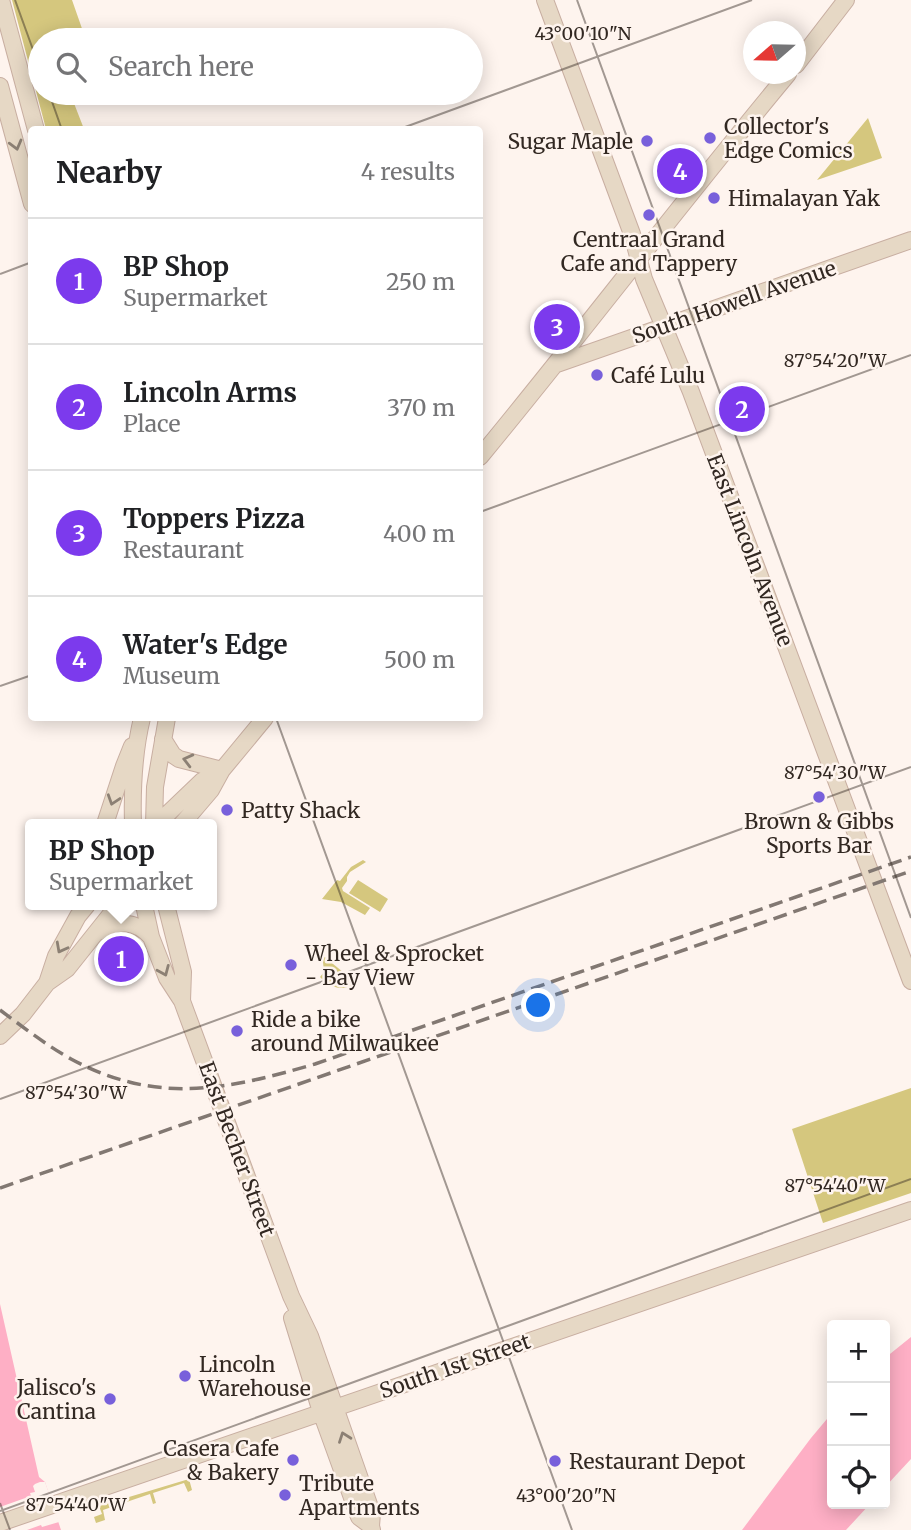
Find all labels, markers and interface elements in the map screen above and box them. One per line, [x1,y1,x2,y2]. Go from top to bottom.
north arrow [743,21,806,84]
text: 43°00'10"N [534,22,632,45]
search box [28,28,483,105]
icon: search [52,48,90,86]
text: Search here [108,50,254,83]
place label: Collector's Edge Comics [724,113,853,164]
place label: Sugar Maple [508,128,633,155]
marker: Collector's Edge Comics [702,130,718,146]
marker: Sugar Maple [639,133,655,149]
one-way arrow [8,139,22,151]
pin: 4 [657,145,703,197]
text: Nearby [56,153,162,191]
text: 4 results [361,157,455,186]
place label: Himalayan Yak [728,185,881,212]
marker: Himalayan Yak [706,190,722,206]
marker: Centraal Grand Cafe and Tappery [641,207,657,223]
place label: Centraal Grand Cafe and Tappery [561,226,738,277]
text: BP Shop [123,250,229,283]
street label: South Howell Avenue [629,254,840,350]
text: 1 [74,267,84,296]
text: 250 m [386,267,455,296]
text: Supermarket [123,283,268,312]
pin: 3 [534,301,580,353]
text: 87°54'20"W [784,349,887,372]
place label: Café Lulu [611,362,705,389]
marker: Café Lulu [589,367,605,383]
text: Lincoln Arms [123,376,297,409]
pin: 2 [719,383,765,435]
text: 2 [72,393,86,422]
text: 370 m [387,393,455,422]
text: Place [123,409,180,438]
street label: East Lincoln Avenue [701,450,799,650]
text: Toppers Pizza [123,502,305,535]
text: 3 [72,519,86,548]
text: 400 m [383,519,455,548]
text: Restaurant [123,535,244,564]
text: Water's Edge [123,628,287,661]
text: 4 [72,645,86,674]
text: 500 m [384,645,455,674]
text: Museum [123,661,220,690]
one-way arrow [182,754,194,768]
text: 87°54'30"W [784,761,887,784]
marker: Brown & Gibbs Sports Bar [811,789,827,805]
one-way arrow [107,794,121,806]
place label: Patty Shack [241,797,361,824]
marker: Patty Shack [219,802,235,818]
place label: Brown & Gibbs Sports Bar [744,808,894,859]
popup [25,819,217,910]
text: BP Shop [49,834,155,867]
text: Supermarket [49,867,193,896]
pin: 1 [98,933,144,985]
place label: Wheel & Sprocket - Bay View [304,940,484,991]
one-way arrow [55,941,69,954]
marker: Wheel & Sprocket - Bay View [283,957,299,973]
one-way arrow [156,963,170,976]
your location [521,988,555,1022]
place label: Ride a bike around Milwaukee [251,1006,439,1057]
marker: Ride a bike around Milwaukee [229,1023,245,1039]
street label: East Becher Street [193,1058,281,1240]
text: 87°54'30"W [25,1081,128,1104]
text: 87°54'40"W [784,1174,887,1197]
map controls [827,1320,890,1509]
button: + [827,1320,890,1383]
street label: South 1st Street [376,1328,534,1404]
place label: Lincoln Warehouse [198,1351,311,1402]
marker: Lincoln Warehouse [177,1368,193,1384]
place label: Jalisco's Cantina [16,1374,96,1425]
button: − [827,1383,890,1446]
marker: Jalisco's Cantina [102,1391,118,1407]
one-way arrow [339,1431,353,1443]
place label: Casera Cafe & Bakery [163,1435,280,1486]
button: locate [827,1446,890,1509]
place label: Restaurant Depot [569,1448,746,1475]
marker: Casera Cafe & Bakery [285,1452,301,1468]
marker: Restaurant Depot [547,1453,563,1469]
place label: Tribute Apartments [298,1470,420,1521]
text: 43°00'20"N [516,1484,616,1507]
marker: Tribute Apartments [277,1487,293,1503]
text: 87°54'40"W [25,1493,128,1516]

